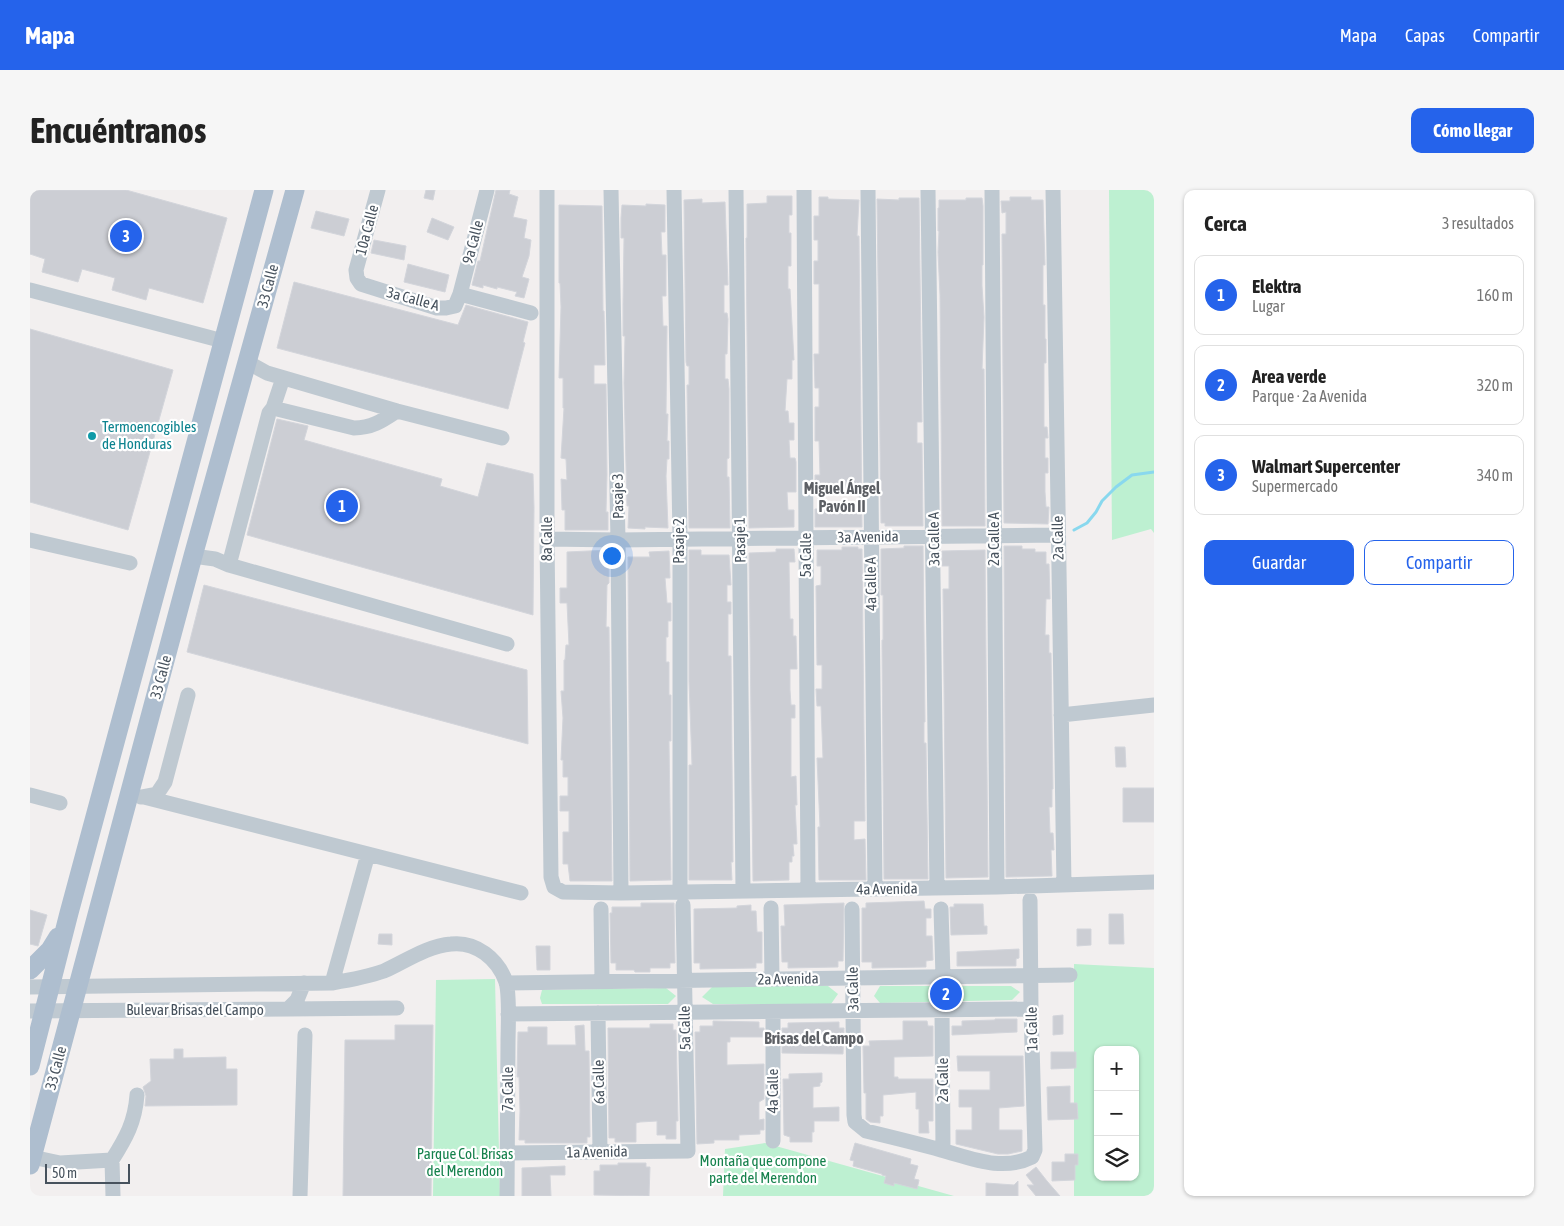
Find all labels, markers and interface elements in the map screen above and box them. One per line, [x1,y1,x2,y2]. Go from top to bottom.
text: Mapa [25,22,75,49]
text: Mapa [1340,25,1377,46]
text: Capas [1405,25,1445,46]
text: Compartir [1473,25,1539,46]
button: Cómo llegar [1411,108,1534,153]
text: Encuéntranos [30,110,206,150]
street label: 10a Calle [352,203,381,257]
text: Cerca [1204,211,1247,235]
text: 3 resultados [1442,214,1514,232]
pin: 3 [110,217,142,255]
street label: 9a Calle [459,218,487,266]
street label: 33 Calle [254,262,282,310]
text: Elektra [1252,275,1301,297]
street label: 3a Calle A [385,283,442,314]
text: 1 [1217,286,1225,304]
text: 160 m [1477,286,1513,304]
text: Lugar [1252,297,1285,315]
text: Area verde [1252,365,1326,387]
text: 2 [1217,376,1225,394]
text: 320 m [1477,376,1513,394]
text: Parque · 2a Avenida [1252,387,1367,405]
place label: Termoencogibles de Honduras [102,418,196,452]
marker: Termoencogibles de Honduras [86,430,98,442]
text: Walmart Supercenter [1252,455,1400,477]
text: 3 [1217,466,1225,484]
text: 340 m [1477,466,1513,484]
street label: Pasaje 3 [609,473,626,519]
text: Supermercado [1252,477,1338,495]
district label: Miguel Ángel Pavón II [804,479,881,515]
pin: 1 [326,487,358,525]
street label: 3a Calle A [925,511,942,566]
street label: 2a Calle A [985,511,1002,566]
street label: 2a Calle [1049,515,1066,560]
street label: 8a Calle [538,517,555,561]
street label: Pasaje 1 [731,517,748,563]
street label: Pasaje 2 [670,518,687,564]
street label: 3a Avenida [837,527,899,546]
street label: 5a Calle [797,533,814,577]
button: Guardar [1204,540,1354,585]
button: Compartir [1364,540,1514,585]
your location [599,543,625,569]
street label: 4a Calle A [862,556,879,611]
street label: 33 Calle [147,653,175,701]
street label: 4a Avenida [856,879,918,898]
street label: 3a Calle [844,966,861,1011]
street label: 2a Avenida [757,969,819,988]
pin: 2 [930,975,962,1013]
street label: Bulevar Brisas del Campo [126,1001,264,1018]
street label: 5a Calle [676,1005,693,1050]
street label: 1a Calle [1023,1006,1040,1051]
district label: Brisas del Campo [764,1029,864,1047]
street label: 33 Calle [42,1044,70,1092]
map controls [1094,1046,1139,1181]
button: + [1094,1046,1139,1091]
street label: 2a Calle [934,1058,951,1102]
street label: 6a Calle [590,1059,607,1104]
street label: 7a Calle [499,1067,516,1111]
street label: 4a Calle [764,1069,781,1113]
button: − [1094,1091,1139,1136]
button: layers [1094,1136,1139,1181]
street label: 1a Avenida [566,1142,628,1161]
park label: Parque Col. Brisas del Merendon [417,1145,513,1179]
park label: Montaña que compone parte del Merendon [700,1152,827,1186]
scale bar [45,1161,130,1184]
text: 50 m [52,1165,77,1181]

